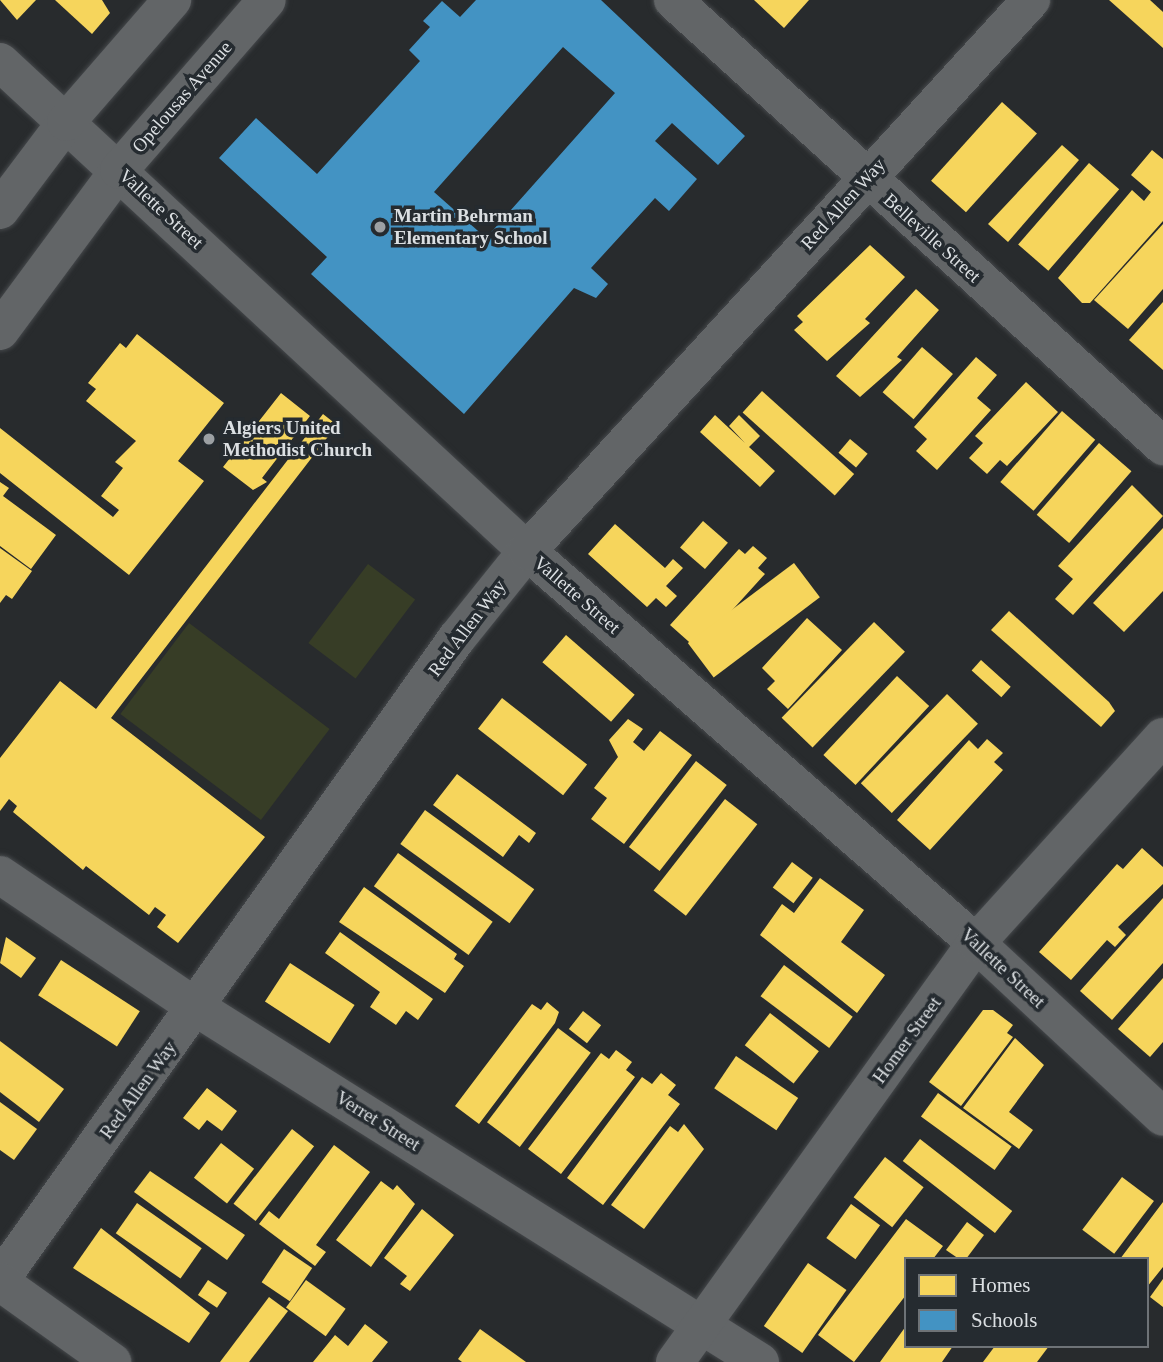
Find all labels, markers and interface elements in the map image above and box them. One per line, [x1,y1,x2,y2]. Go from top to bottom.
street label: Opelousas Avenue [127,36,237,158]
street label: Red Allen Way [795,153,891,255]
street label: Vallette Street [114,164,208,254]
street label: Belleville Street [879,188,985,288]
place label: Martin Behrman Elementary School [394,205,548,249]
marker: Martin Behrman Elementary School [372,219,388,235]
place label: Algiers United Methodist Church [223,417,372,461]
marker: Algiers United Methodist Church [201,431,217,447]
street label: Vallette Street [529,551,625,639]
street label: Red Allen Way [423,575,511,681]
street label: Vallette Street [956,923,1050,1013]
street label: Homer Street [868,992,946,1088]
street label: Red Allen Way [94,1036,182,1144]
street label: Verret Street [331,1086,425,1156]
legend [904,1257,1149,1348]
text: Homes [971,1273,1031,1297]
text: Schools [971,1308,1038,1332]

